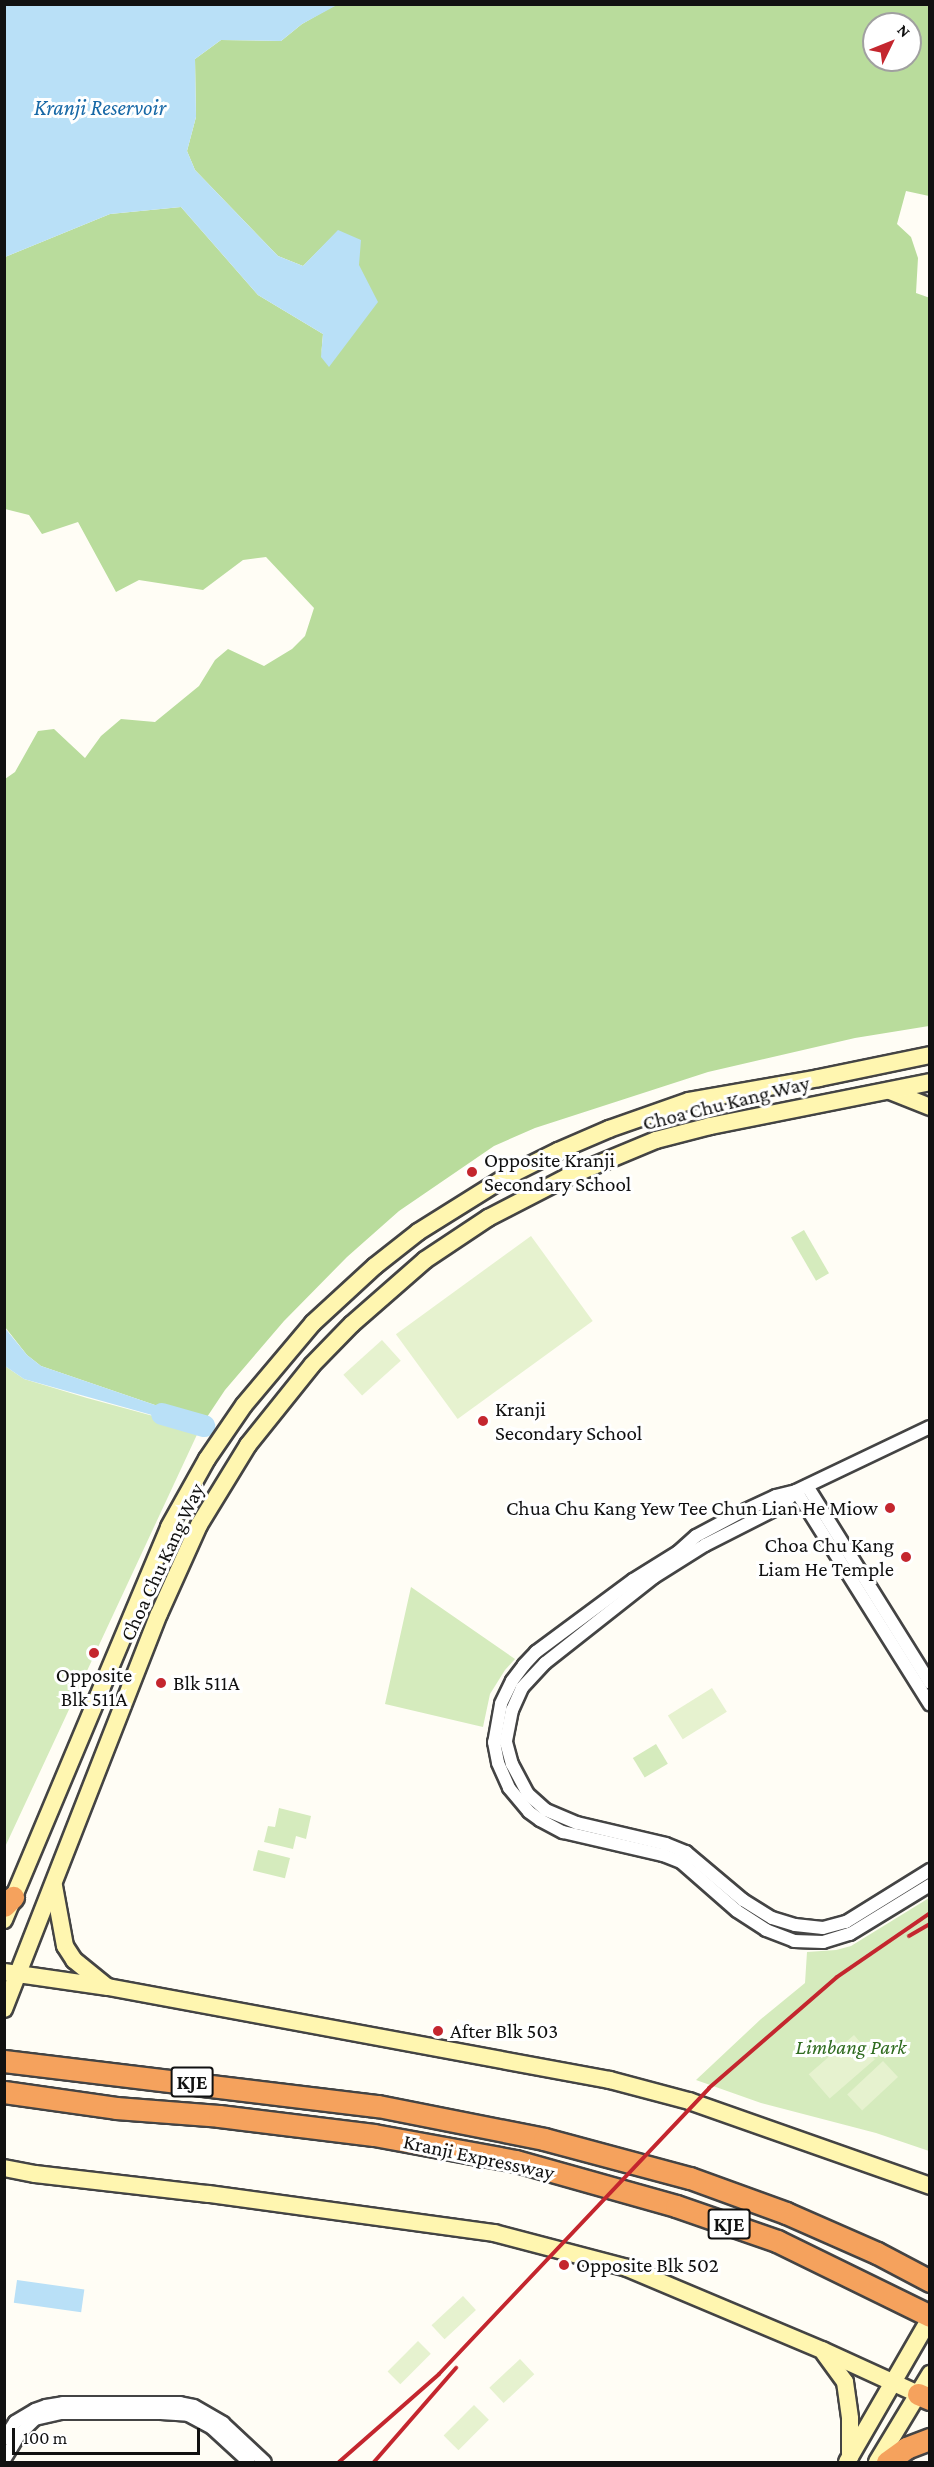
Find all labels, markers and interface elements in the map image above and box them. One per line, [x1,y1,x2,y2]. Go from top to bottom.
north arrow [862,12,922,72]
text: N [894,21,914,41]
water label: Kranji Reservoir [34,95,166,121]
street label: Choa Chu Kang Way [640,1070,812,1136]
place label: Opposite Kranji Secondary School [484,1147,631,1197]
marker: Opposite Kranji Secondary School [465,1165,479,1179]
place label: Kranji Secondary School [495,1396,642,1446]
marker: Kranji Secondary School [476,1414,490,1428]
street label: Choa Chu Kang Way [114,1479,210,1645]
place label: Chua Chu Kang Yew Tee Chun Lian He Miow [506,1495,878,1521]
marker: Chua Chu Kang Yew Tee Chun Lian He Miow [883,1501,897,1515]
place label: Choa Chu Kang Liam He Temple [758,1532,894,1582]
marker: Choa Chu Kang Liam He Temple [899,1550,913,1564]
marker: Opposite Blk 511A [87,1646,101,1660]
place label: Opposite Blk 511A [56,1662,132,1712]
place label: Blk 511A [173,1670,240,1696]
marker: Blk 511A [154,1676,168,1690]
place label: After Blk 503 [450,2018,558,2044]
marker: After Blk 503 [431,2024,445,2038]
park label: Limbang Park [795,2034,907,2060]
road number: KJE [170,2065,214,2099]
street label: Kranji Expressway [401,2129,557,2185]
road number: KJE [706,2207,752,2241]
place label: Opposite Blk 502 [576,2252,719,2278]
marker: Opposite Blk 502 [557,2258,571,2272]
scale bar [15,2416,202,2454]
text: 100 m [23,2428,67,2448]

